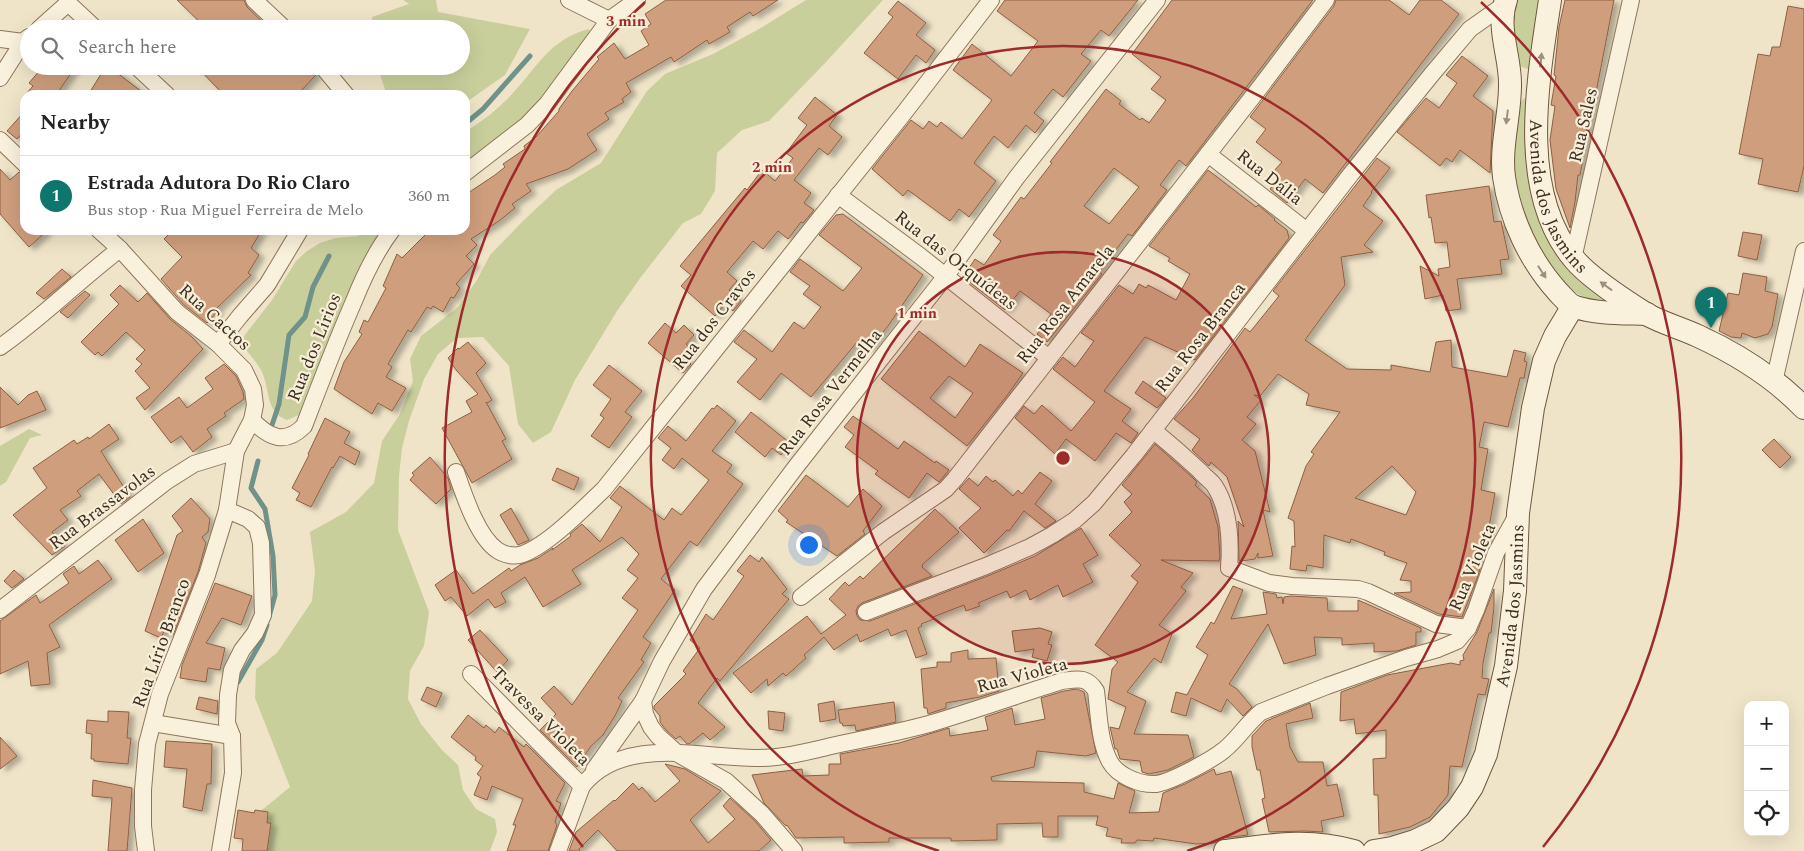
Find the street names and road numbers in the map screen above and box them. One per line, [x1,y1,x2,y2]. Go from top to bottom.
street label: Rua Sales [1562,85,1605,165]
street label: Avenida dos Jasmins [1522,119,1594,280]
street label: Rua Dália [1231,143,1309,212]
street label: Rua das Orquídeas [889,204,1023,317]
street label: Rua Rosa Amarela [1010,238,1121,370]
street label: Rua dos Cravos [666,263,763,376]
street label: Rua Rosa Branca [1149,276,1252,398]
street label: Rua Cactos [172,277,257,357]
street label: Rua dos Lirios [280,289,348,405]
street label: Rua Rosa Vermelha [772,323,889,462]
street label: Rua Brassavolas [43,458,161,557]
street label: Rua Violeta [1442,519,1503,615]
street label: Avenida dos Jasmins [1489,524,1532,690]
street label: Rua Lírio Branco [126,575,197,712]
street label: Rua Violeta [974,650,1071,701]
street label: Travessa Violeta [485,660,597,773]

